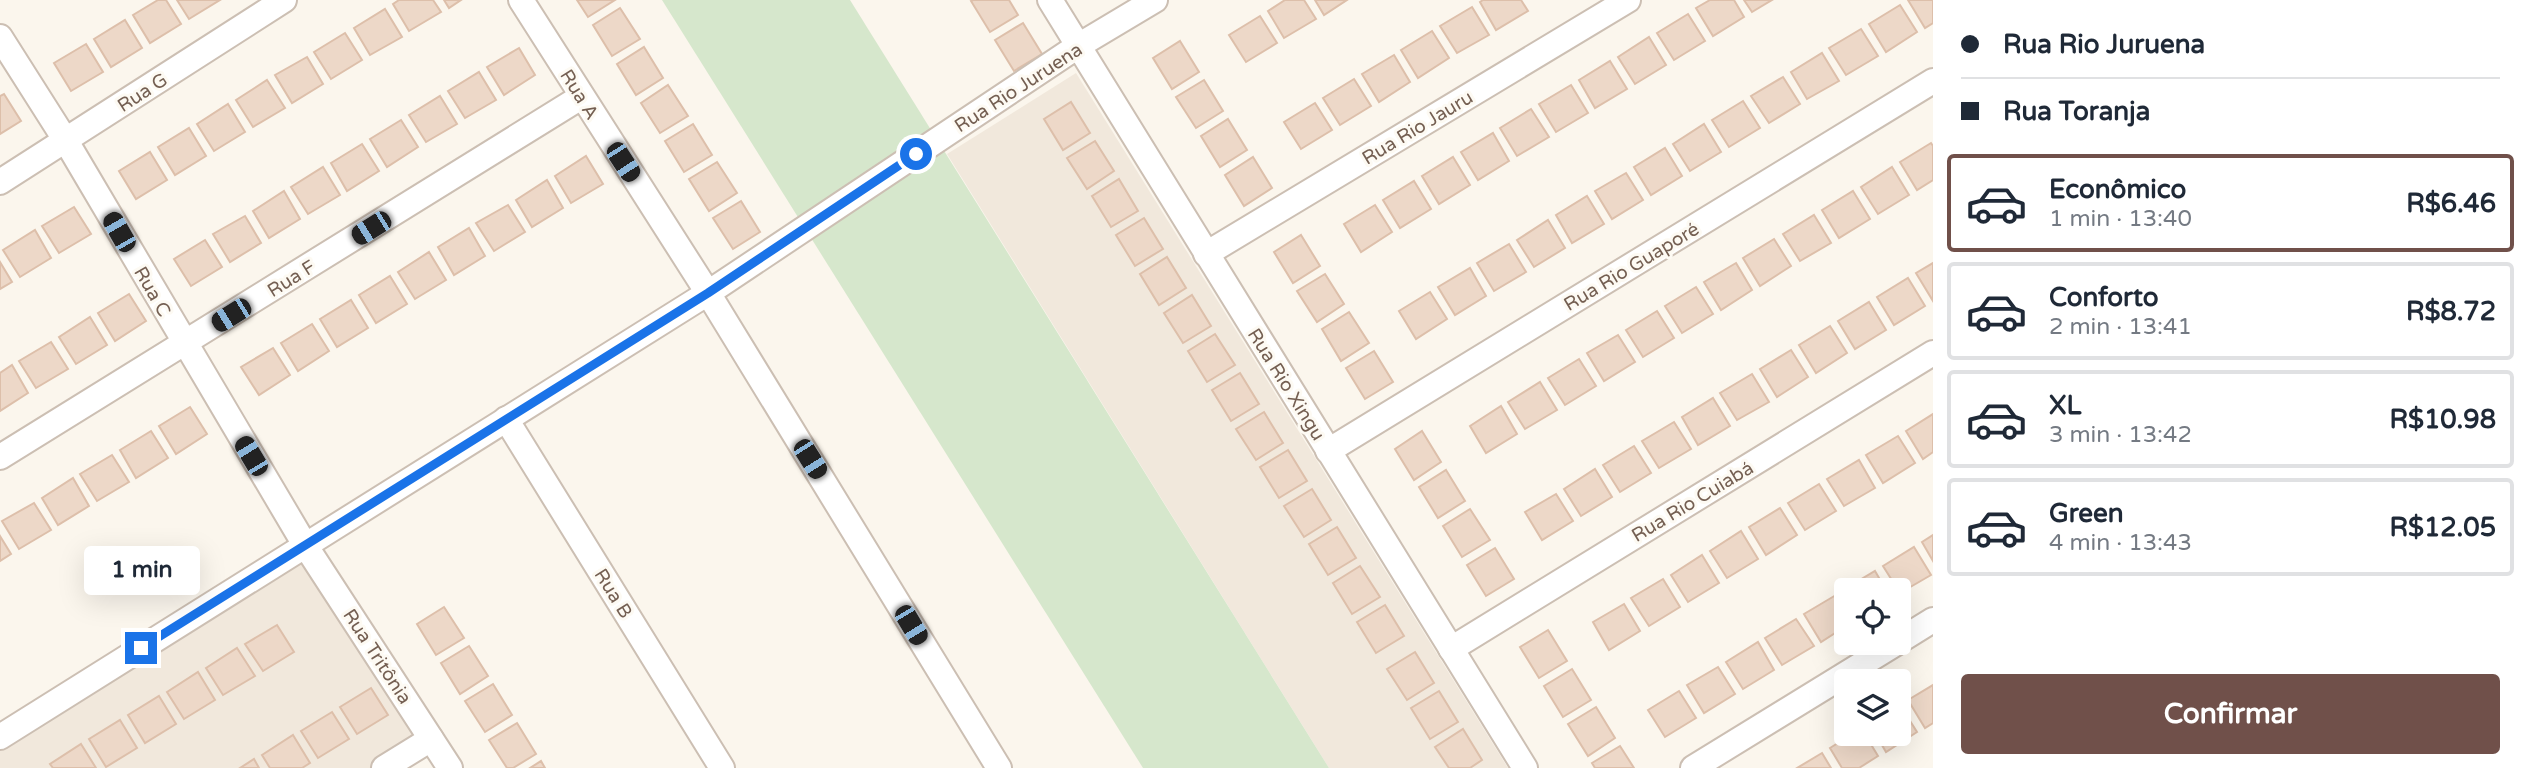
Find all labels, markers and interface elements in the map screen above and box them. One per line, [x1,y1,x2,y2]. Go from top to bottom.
text: Rua Rio Juruena [2003,29,2205,60]
street label: Rua Rio Juruena [951,38,1086,137]
street label: Rua A [555,65,603,124]
street label: Rua G [113,69,172,117]
street label: Rua Rio Jauru [1358,86,1477,170]
text: Rua Toranja [2003,96,2150,127]
route start [900,138,932,170]
car [603,139,644,185]
icon: car [1965,172,2028,235]
text: Econômico [2049,174,2186,205]
text: R$6.46 [2406,188,2496,219]
text: 1 min · 13:40 [2049,205,2192,233]
car [348,208,395,248]
car [100,209,139,255]
street label: Rua Rio Guaporé [1560,218,1703,316]
street label: Rua F [264,256,320,302]
street label: Rua C [129,263,175,320]
icon: car [1965,280,2028,343]
text: Conforto [2049,282,2158,313]
car [208,295,255,335]
text: R$8.72 [2406,296,2496,327]
text: 2 min · 13:41 [2049,313,2192,341]
street label: Rua Rio Xingu [1243,324,1329,445]
icon: car [1965,388,2028,451]
text: XL [2049,390,2081,421]
text: R$10.98 [2389,404,2496,435]
text: 3 min · 13:42 [2049,421,2192,449]
car [232,433,271,479]
car [790,436,831,482]
street label: Rua Rio Cuiabá [1628,457,1757,547]
icon: car [1965,496,2028,559]
text: Green [2049,498,2124,529]
text: R$12.05 [2389,512,2496,543]
text: 4 min · 13:43 [2049,529,2192,557]
callout: 1 min [83,546,199,596]
text: 1 min [111,556,173,584]
street label: Rua B [590,565,637,622]
map controls [1834,578,1911,746]
button: locate [1834,578,1911,655]
car [892,602,931,648]
street label: Rua Tritônia [338,605,416,708]
route end [125,632,157,664]
button: layers [1834,669,1911,746]
button: Confirmar [1961,674,2500,754]

